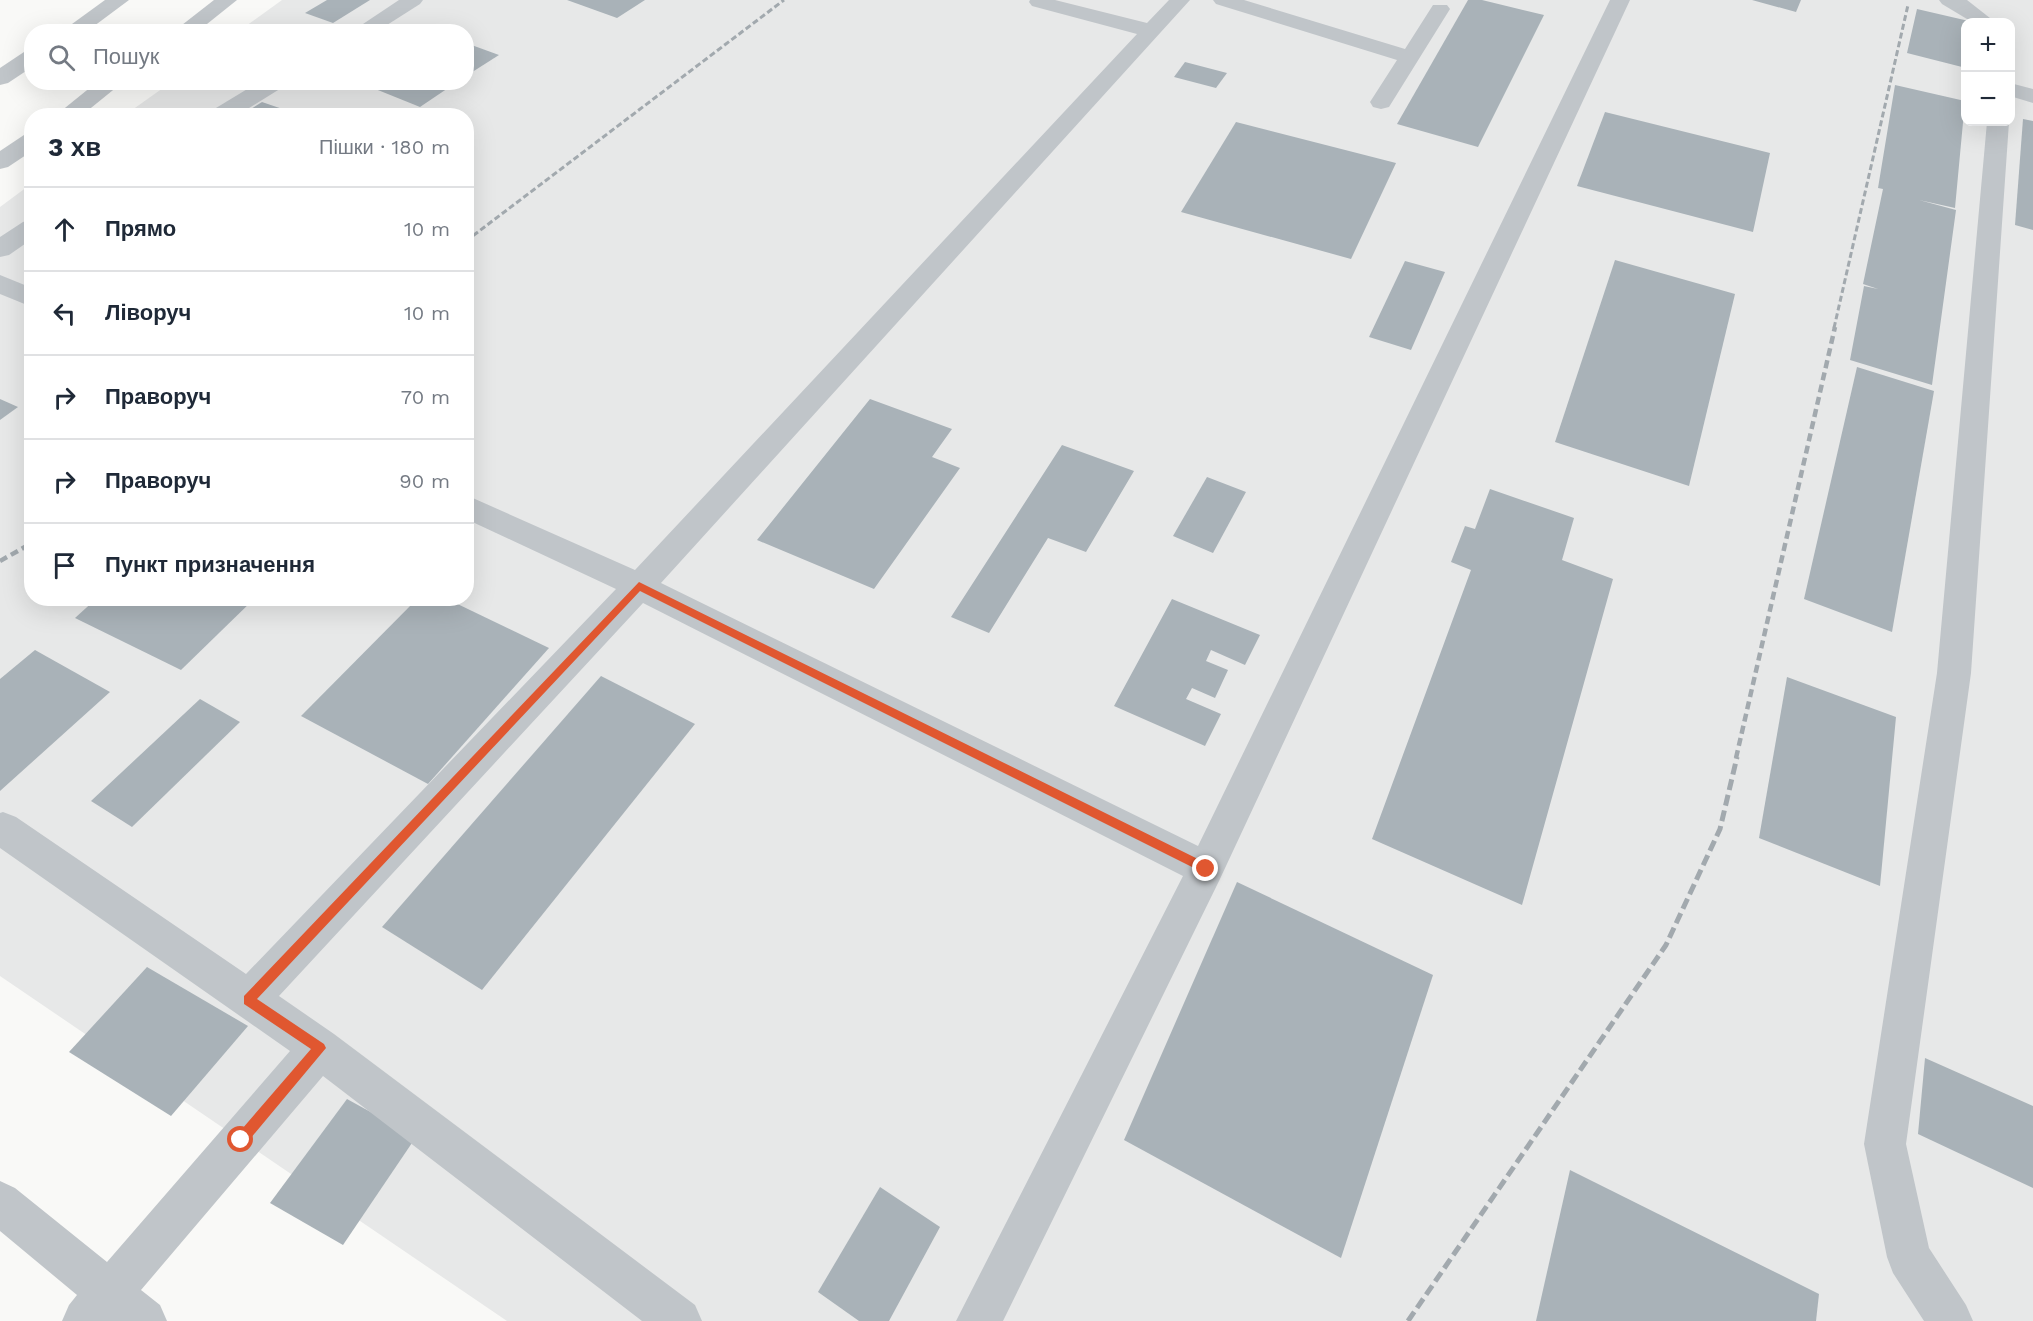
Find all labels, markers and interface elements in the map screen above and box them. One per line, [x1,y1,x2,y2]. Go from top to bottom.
map controls [1961,18,2015,126]
button: + [1961,18,2015,72]
search box [24,24,474,90]
icon: search [45,41,78,74]
text: Пошук [93,44,159,69]
button: − [1961,72,2015,126]
text: 3 хв [48,132,101,162]
text: Пішки · 180 m [319,135,450,159]
icon: ahead [48,213,81,246]
text: Прямо [105,216,176,241]
text: 10 m [404,217,450,241]
icon: left [48,297,81,330]
text: Ліворуч [105,300,191,325]
text: 10 m [404,301,450,325]
icon: right [48,381,81,414]
text: Праворуч [105,384,211,409]
text: 70 m [401,385,450,409]
icon: right [48,465,81,498]
text: Праворуч [105,468,211,493]
text: 90 m [399,469,450,493]
icon: arrive [48,549,81,582]
text: Пункт призначення [105,552,315,577]
route end [1192,855,1218,881]
route start [227,1126,253,1152]

